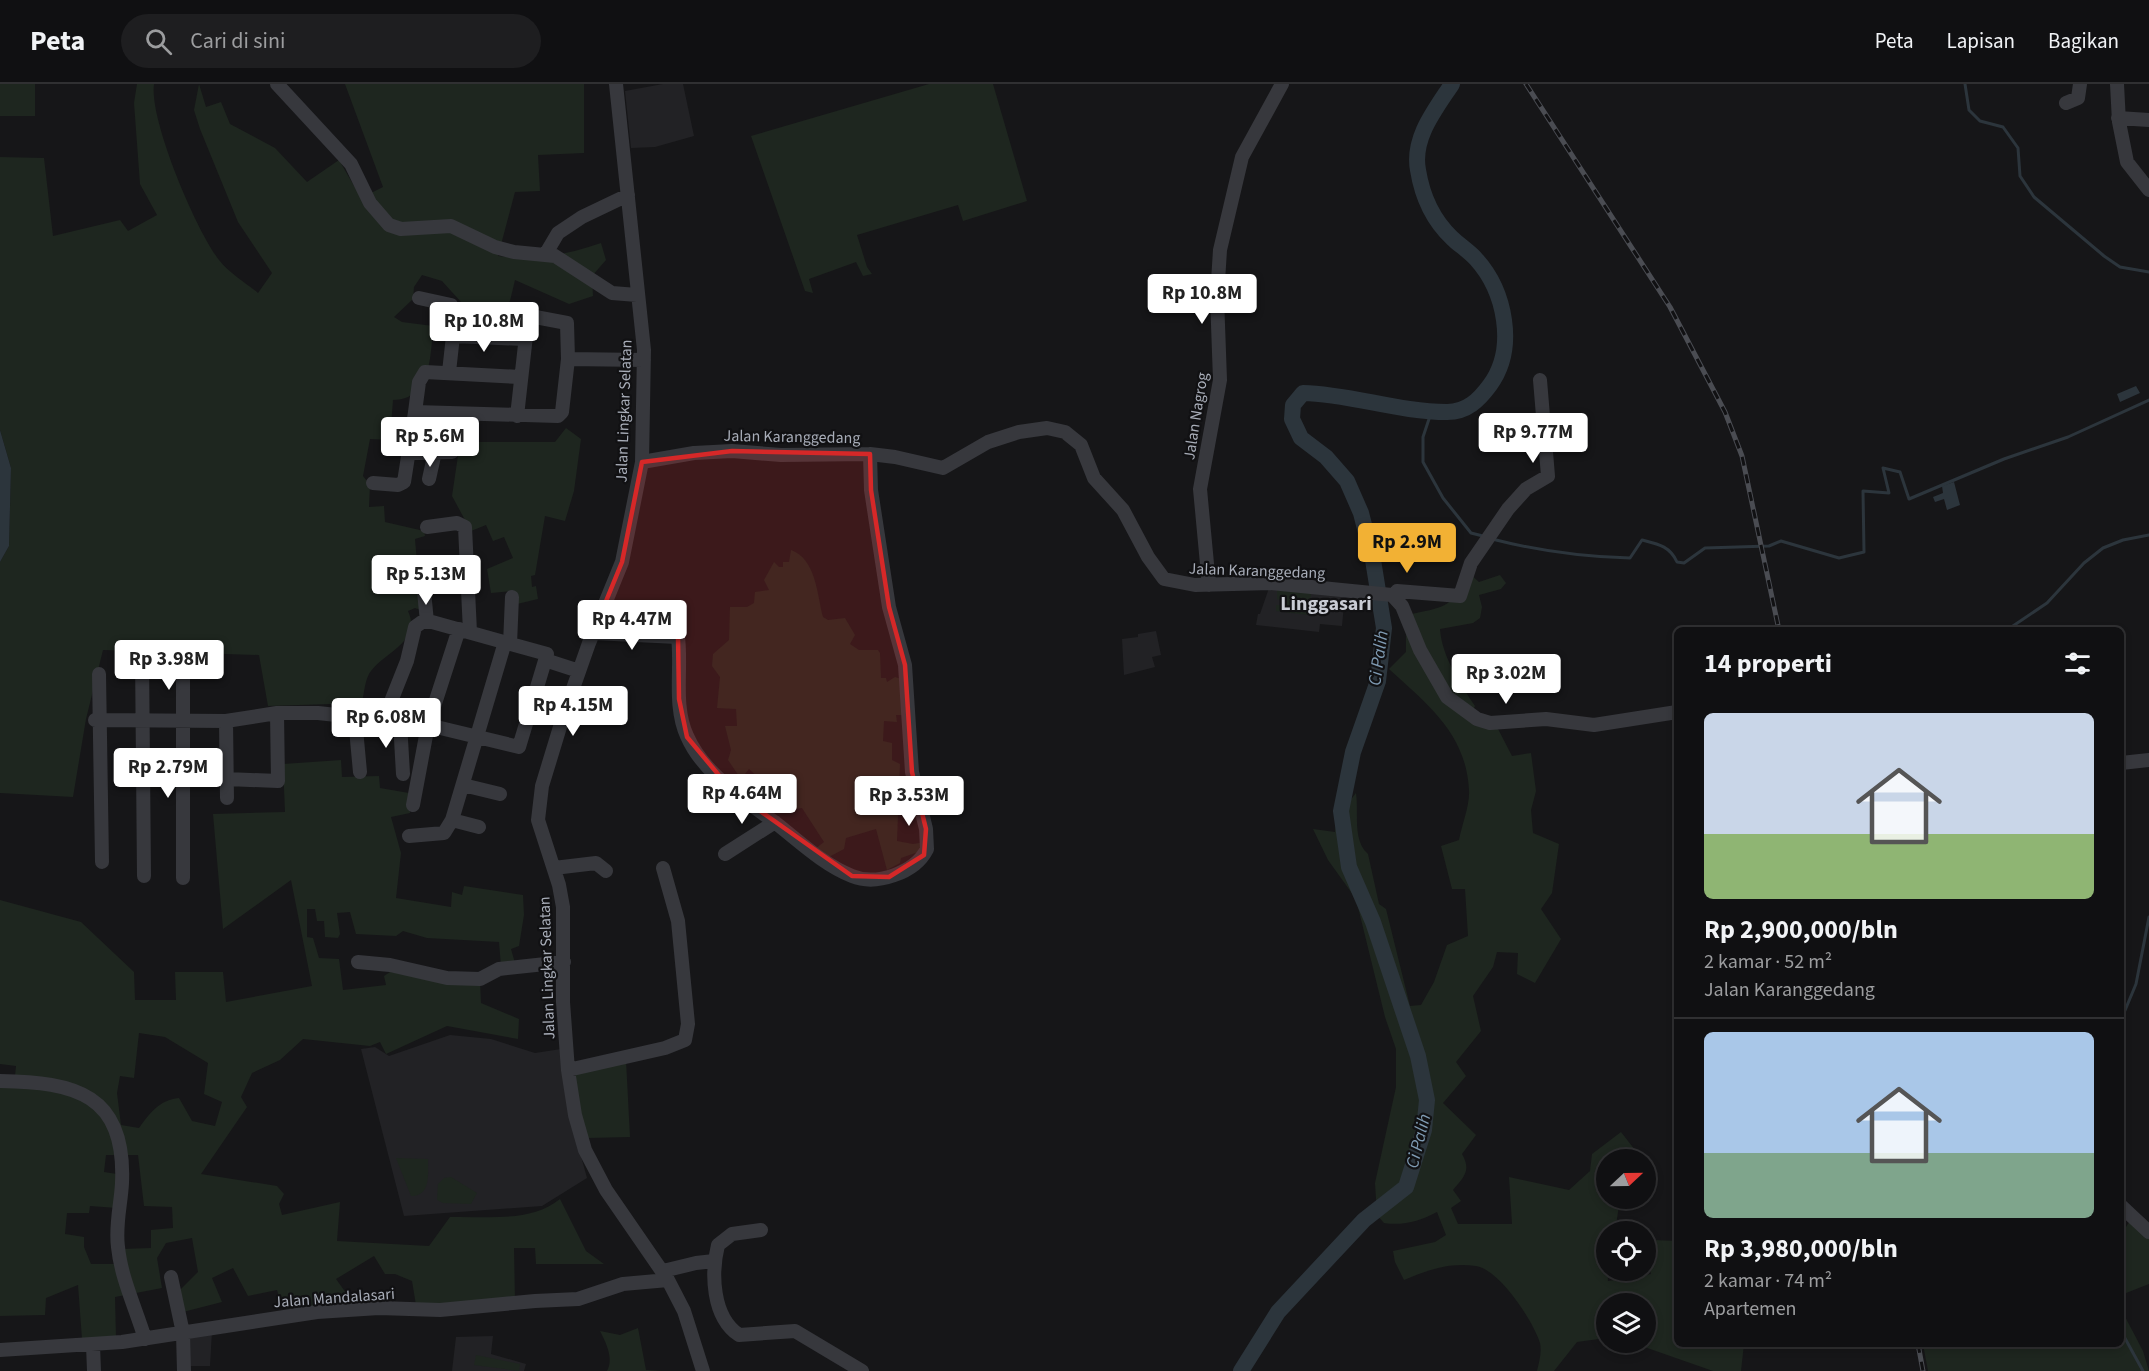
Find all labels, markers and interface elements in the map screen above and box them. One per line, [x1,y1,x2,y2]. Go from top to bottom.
search box [121,14,541,68]
text: Peta [30,21,85,61]
icon: search [142,25,175,58]
text: Cari di sini [190,25,285,57]
text: Peta [1875,26,1914,56]
text: Lapisan [1947,26,2015,56]
text: Bagikan [2048,26,2119,56]
pin: Rp 10.8M [1140,274,1264,325]
text: Rp 10.8M [1162,279,1242,307]
pin: Rp 10.8M [422,302,546,353]
text: Rp 10.8M [444,307,524,335]
street label: Jalan Lingkar Selatan [611,339,637,483]
street label: Jalan Nagrog [1178,371,1214,462]
pin: Rp 9.77M [1471,413,1595,464]
pin: Rp 5.6M [375,417,485,468]
text: Rp 9.77M [1493,418,1573,446]
text: Rp 5.6M [395,422,465,450]
street label: Jalan Karanggedang [723,425,861,449]
pin: Rp 2.9M [1352,523,1462,574]
text: Rp 2.9M [1372,528,1442,556]
pin: Rp 5.13M [364,555,488,606]
street label: Jalan Karanggedang [1188,558,1326,584]
text: Rp 5.13M [386,560,466,588]
district label: Linggasari [1280,590,1372,618]
pin: Rp 4.47M [570,600,694,651]
text: Rp 4.47M [592,605,672,633]
water label: Ci Palih [1362,629,1395,687]
pin: Rp 3.98M [107,640,231,691]
text: Rp 3.98M [129,645,209,673]
text: 14 properti [1704,645,1832,682]
icon: filters [2061,647,2094,680]
pin: Rp 3.02M [1444,654,1568,705]
text: Rp 3.02M [1466,659,1546,687]
pin: Rp 4.15M [511,686,635,737]
text: Rp 4.15M [533,691,613,719]
pin: Rp 6.08M [324,698,448,749]
text: Rp 6.08M [346,703,426,731]
pin: Rp 2.79M [106,748,230,799]
icon: home [1845,752,1953,860]
text: Rp 2.79M [128,753,208,781]
pin: Rp 4.64M [680,774,804,825]
pin: Rp 3.53M [847,776,971,827]
text: Rp 4.64M [702,779,782,807]
text: Rp 3.53M [869,781,949,809]
street label: Jalan Lingkar Selatan [534,896,560,1040]
text: Rp 2,900,000/bln [1704,911,1898,948]
text: 2 kamar · 52 m² [1704,948,1832,976]
text: Jalan Karanggedang [1704,976,1875,1004]
icon: home [1845,1071,1953,1179]
water label: Ci Palih [1400,1111,1437,1171]
north arrow [1596,1149,1656,1209]
map controls [1596,1149,1656,1353]
button: locate [1596,1221,1656,1281]
text: Rp 3,980,000/bln [1704,1230,1898,1267]
text: 2 kamar · 74 m² [1704,1267,1832,1295]
street label: Jalan Mandalasari [273,1283,396,1313]
button: layers [1596,1293,1656,1353]
text: Apartemen [1704,1295,1797,1323]

